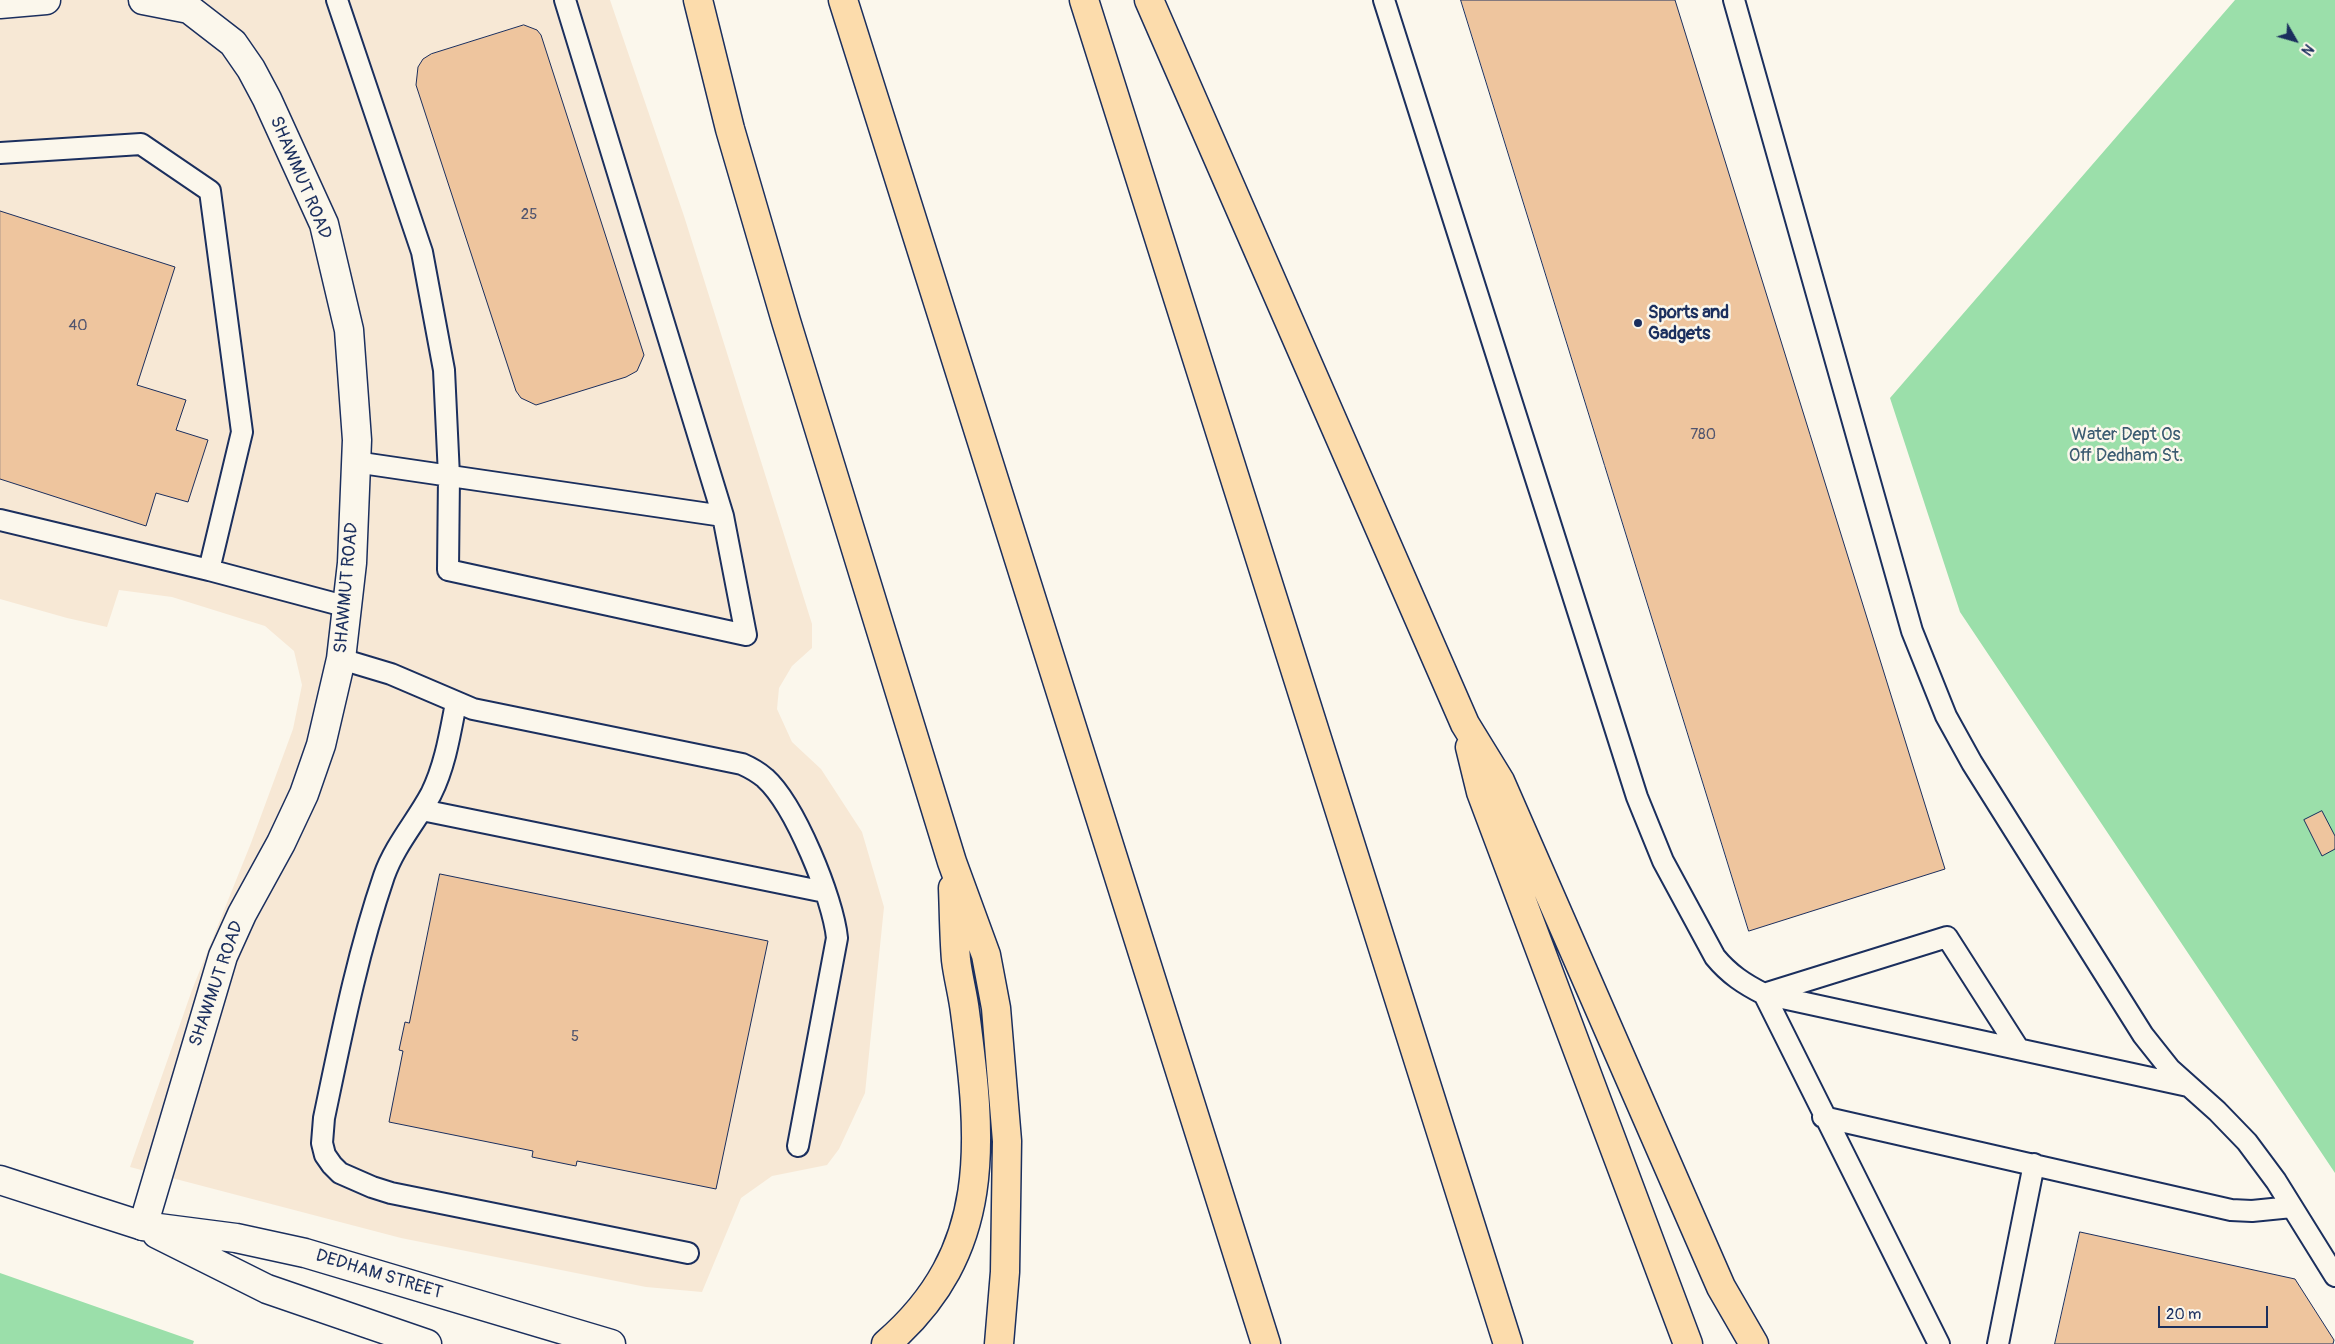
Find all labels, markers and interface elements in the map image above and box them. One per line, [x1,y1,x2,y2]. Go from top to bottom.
north arrow [2270,15,2320,65]
text: N [2298,41,2317,59]
street label: SHAWMUT ROAD [264,113,336,243]
house number: 25 [521,206,537,224]
place label: Sports and Gadgets [1648,302,1729,344]
house number: 40 [69,317,87,335]
marker: Sports and Gadgets [1632,317,1644,329]
park label: Water Dept Os Off Dedham St. [2069,424,2183,466]
house number: 780 [1690,426,1716,444]
street label: SHAWMUT ROAD [331,522,363,654]
street label: SHAWMUT ROAD [185,918,249,1050]
house number: 5 [571,1028,579,1046]
street label: DEDHAM STREET [313,1245,445,1305]
scale bar [2160,1296,2270,1328]
text: 20 m [2166,1305,2201,1324]

